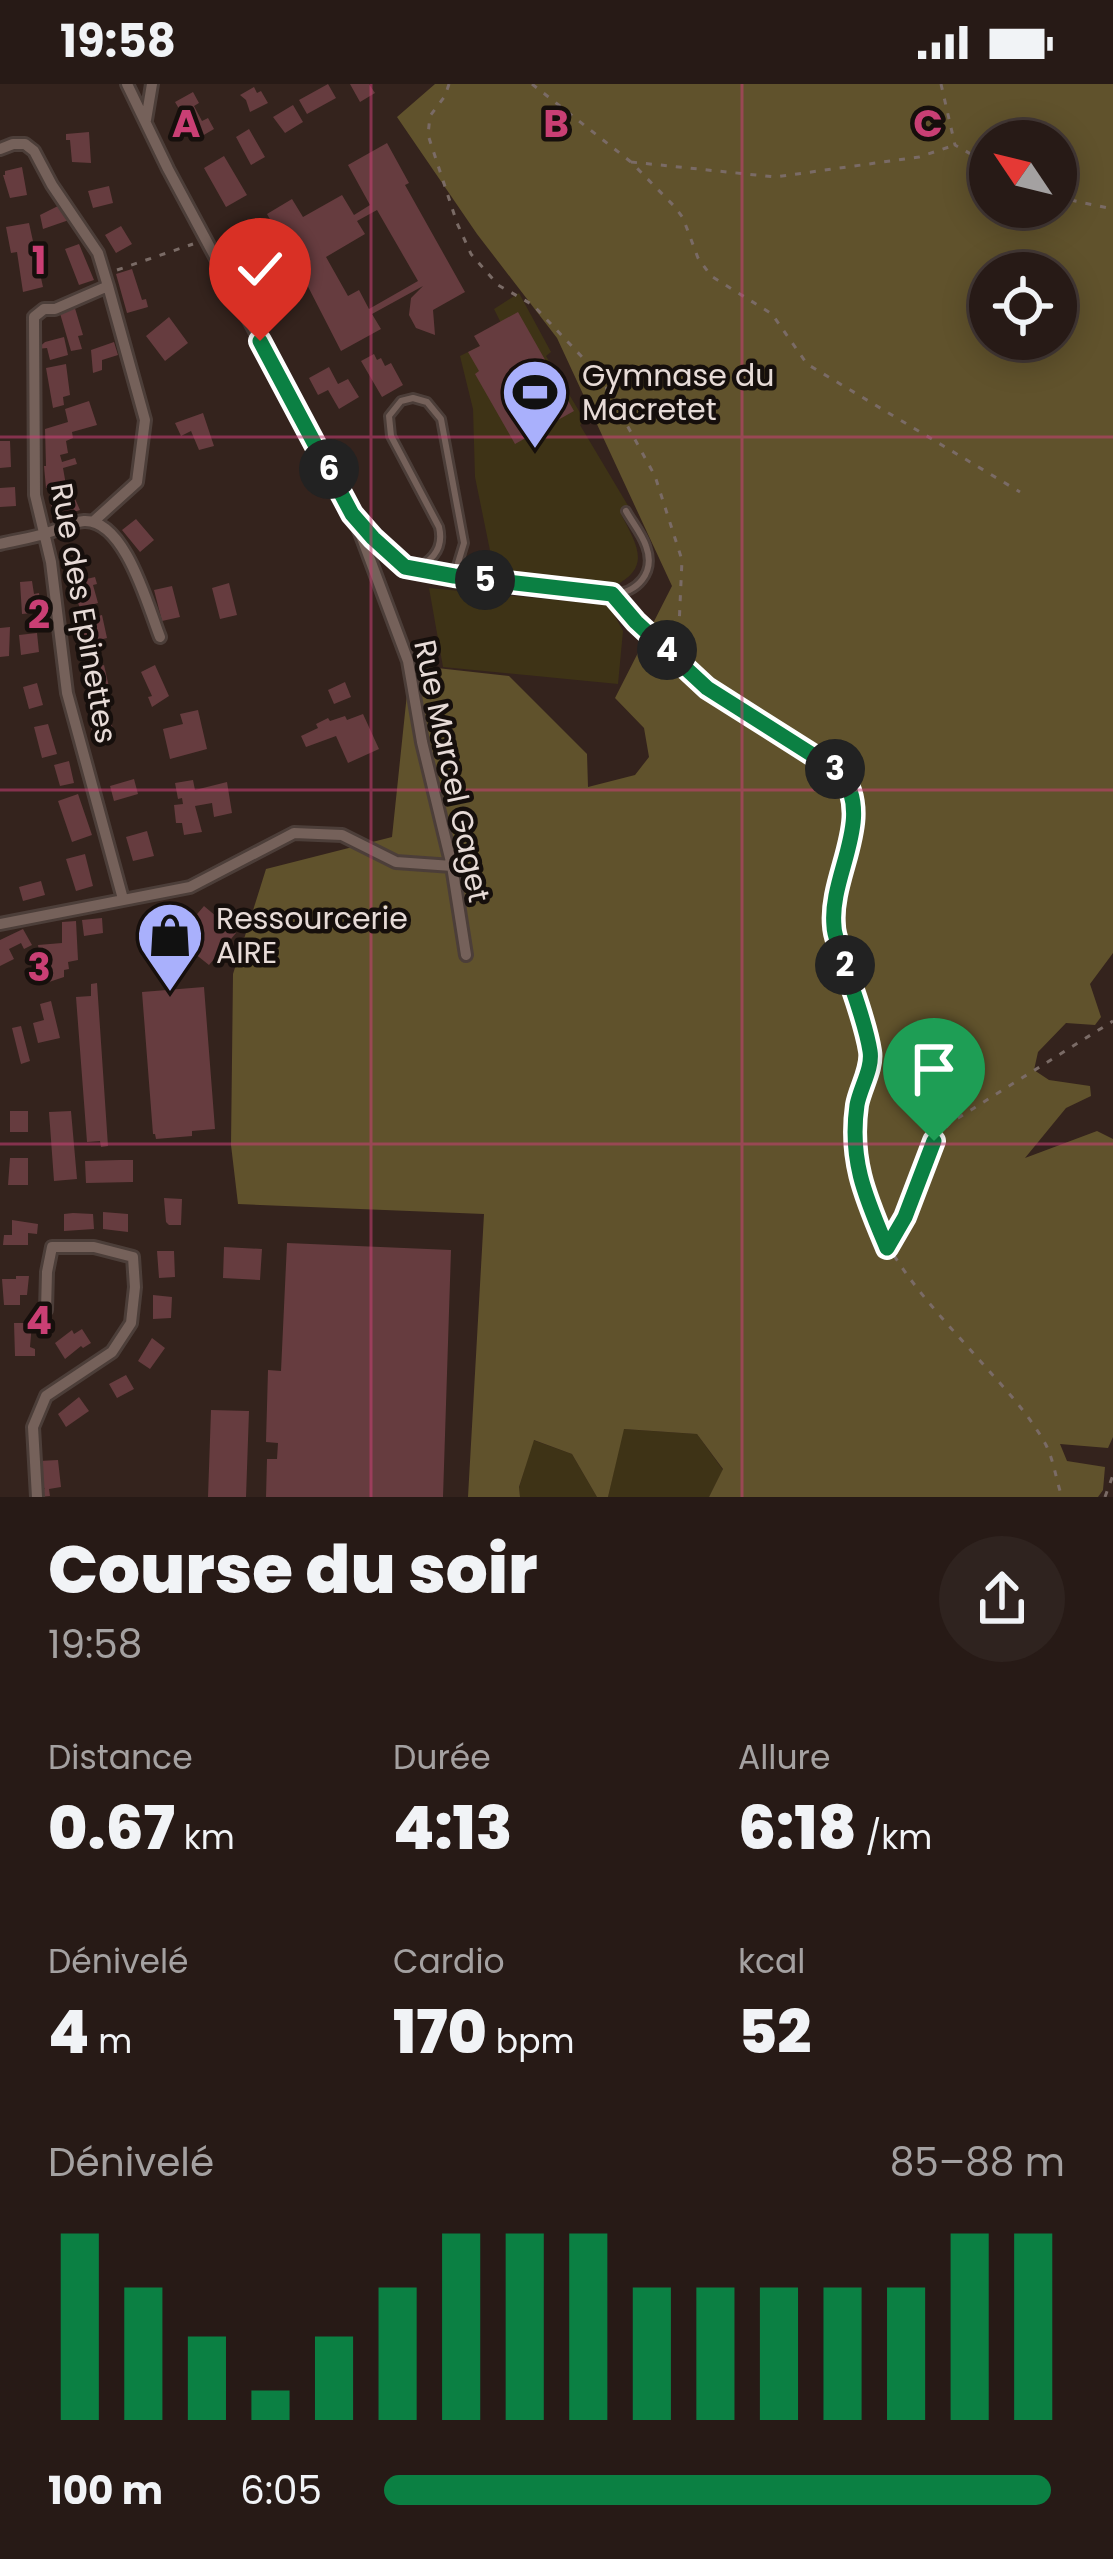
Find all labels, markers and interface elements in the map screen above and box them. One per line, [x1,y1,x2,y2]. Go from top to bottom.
text: 19:58 [60,10,176,73]
text: A [172,96,201,151]
text: B [543,96,569,151]
text: C [913,96,943,151]
north arrow [969,120,1077,228]
map controls [969,120,1077,360]
pin [209,218,311,341]
text: 1 [32,233,46,288]
icon: check [227,236,293,302]
button: locate [969,252,1077,360]
place label: Gymnase du Macretet [582,354,774,431]
sports icon: Gymnase du Macretet [500,357,570,451]
pin: 6 [299,439,359,499]
text: 6 [318,445,340,492]
street label: Rue des Epinettes [40,479,128,747]
pin: 5 [455,550,515,610]
text: 5 [474,556,496,603]
text: 2 [28,587,50,642]
pin: 4 [637,620,697,680]
text: 4 [656,626,678,673]
street label: Rue Marcel Gaget [403,636,501,906]
pin: 3 [805,739,865,799]
text: 3 [825,745,845,792]
place label: Ressourcerie AIRE [216,897,408,974]
shop icon: Ressourcerie AIRE [135,900,205,994]
pin: 2 [815,935,875,995]
text: 3 [27,940,51,995]
text: 2 [836,941,854,988]
pin [883,1018,985,1141]
icon: arrive [901,1036,967,1102]
text: 4 [26,1293,52,1348]
text: Course du soir [48,1524,538,1616]
button: share [939,1536,1065,1662]
text: 19:58 [48,1617,142,1672]
text: Distance [48,1734,193,1781]
text: Durée [393,1734,491,1781]
text: Allure [738,1734,830,1781]
text: 0.67 [48,1786,175,1870]
text: 4:13 [393,1786,512,1870]
text: 6:18 [738,1786,857,1870]
text: km [175,1814,235,1861]
text: /km [857,1814,932,1861]
text: Dénivelé [48,1938,189,1985]
text: Cardio [393,1938,505,1985]
text: kcal [738,1938,805,1985]
text: 4 [48,1990,89,2074]
text: 170 [393,1990,487,2074]
text: 52 [738,1990,811,2074]
text: m [89,2018,132,2065]
text: bpm [487,2018,574,2065]
text: Dénivelé [48,2135,214,2190]
text: 85–88 m [890,2135,1065,2190]
text: 100 m [48,2463,163,2518]
text: 6:05 [240,2463,322,2518]

